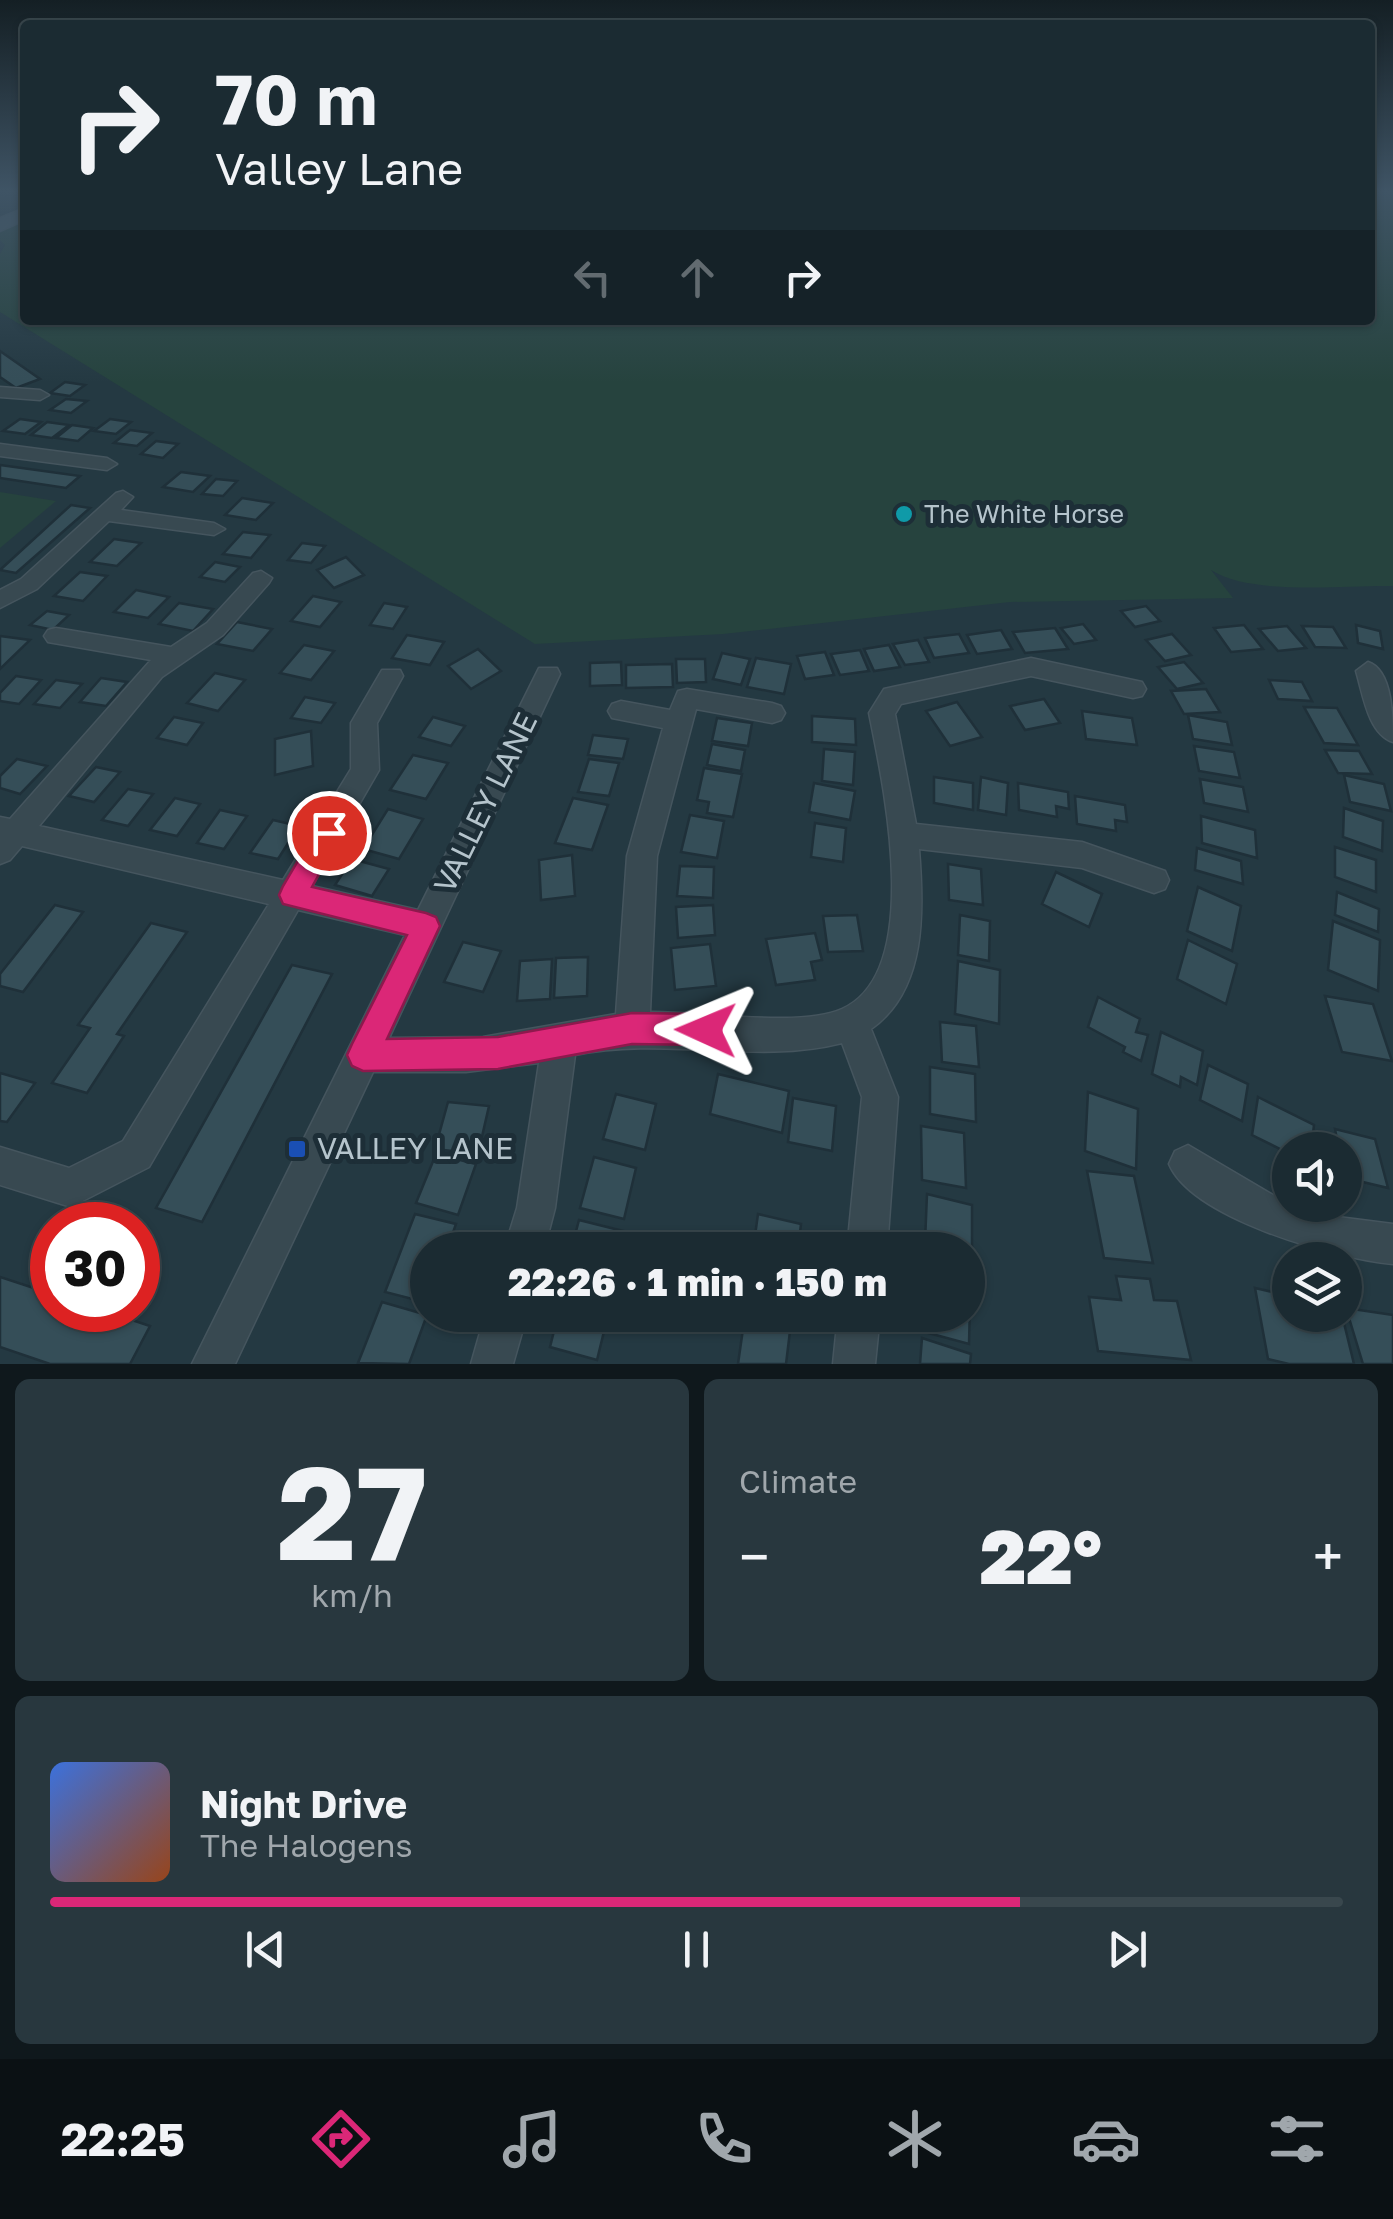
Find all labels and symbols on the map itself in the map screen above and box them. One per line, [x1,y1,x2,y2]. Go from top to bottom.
place label: The White Horse [924,498,1124,529]
marker: The White Horse [893,503,915,525]
street label: VALLEY LANE [426,706,544,899]
pin [287,791,372,876]
position arrow [654,978,758,1082]
place label: VALLEY LANE [317,1130,513,1166]
marker: VALLEY LANE [286,1138,308,1160]
speed limit sign: 30 [30,1202,160,1332]

